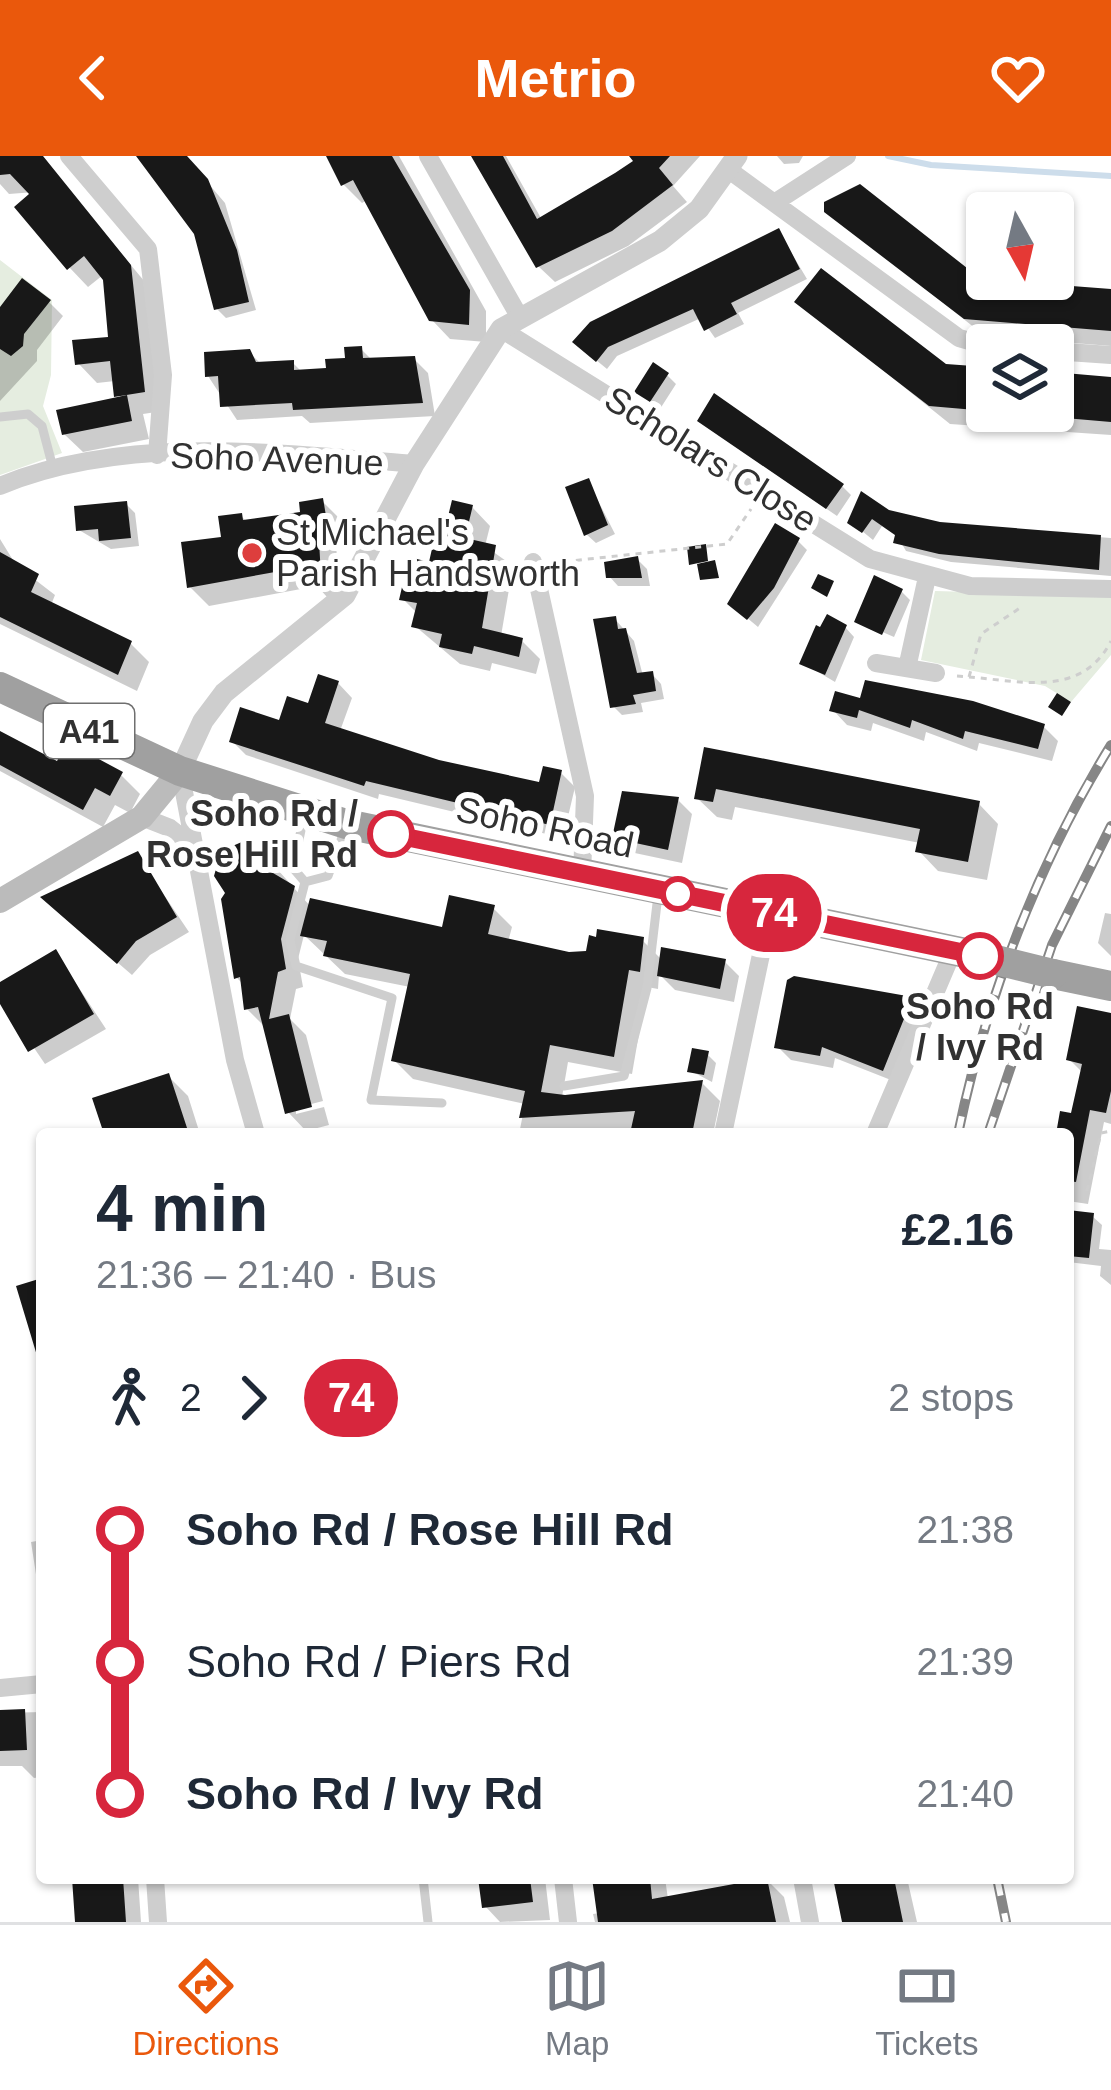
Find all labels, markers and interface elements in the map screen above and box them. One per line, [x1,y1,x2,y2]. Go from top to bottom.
icon: back [60,45,126,111]
icon: heart [985,45,1051,111]
text: Metrio [475,48,637,108]
north arrow [966,192,1074,300]
map controls [966,192,1074,432]
button: layers [966,324,1074,432]
street label: Scholars Close [597,377,825,541]
street label: Soho Avenue [170,435,384,483]
place label: St Michael's Parish Handsworth [276,512,580,594]
marker: St Michael's Parish Handsworth [239,540,265,566]
road number: A41 [44,704,134,758]
street label: Soho Road [453,788,637,866]
place label: Soho Rd / Rose Hill Rd [146,793,358,875]
marker: Soho Rd / Rose Hill Rd [369,812,413,856]
line badge: 74 [720,874,828,952]
unlabelled marker [662,878,694,910]
text: 74 [751,889,797,936]
marker: Soho Rd / Ivy Rd [958,934,1002,978]
place label: Soho Rd / Ivy Rd [906,986,1054,1068]
text: 4 min [96,1171,268,1245]
text: £2.16 [901,1204,1014,1255]
text: 21:36 – 21:40 · Bus [96,1253,436,1296]
icon: walk [96,1365,162,1431]
icon: forward [220,1365,286,1431]
text: 74 [328,1374,374,1421]
text: 2 [180,1376,202,1419]
text: 2 stops [888,1376,1014,1419]
text: Soho Rd / Rose Hill Rd [186,1504,674,1555]
text: 21:38 [916,1508,1014,1551]
text: Soho Rd / Piers Rd [186,1636,571,1687]
text: 21:39 [916,1640,1014,1683]
text: Soho Rd / Ivy Rd [186,1768,544,1819]
text: 21:40 [916,1772,1014,1815]
tab: Directions [132,1953,279,2063]
tab: Map [544,1953,610,2063]
tab: Tickets [875,1953,978,2063]

